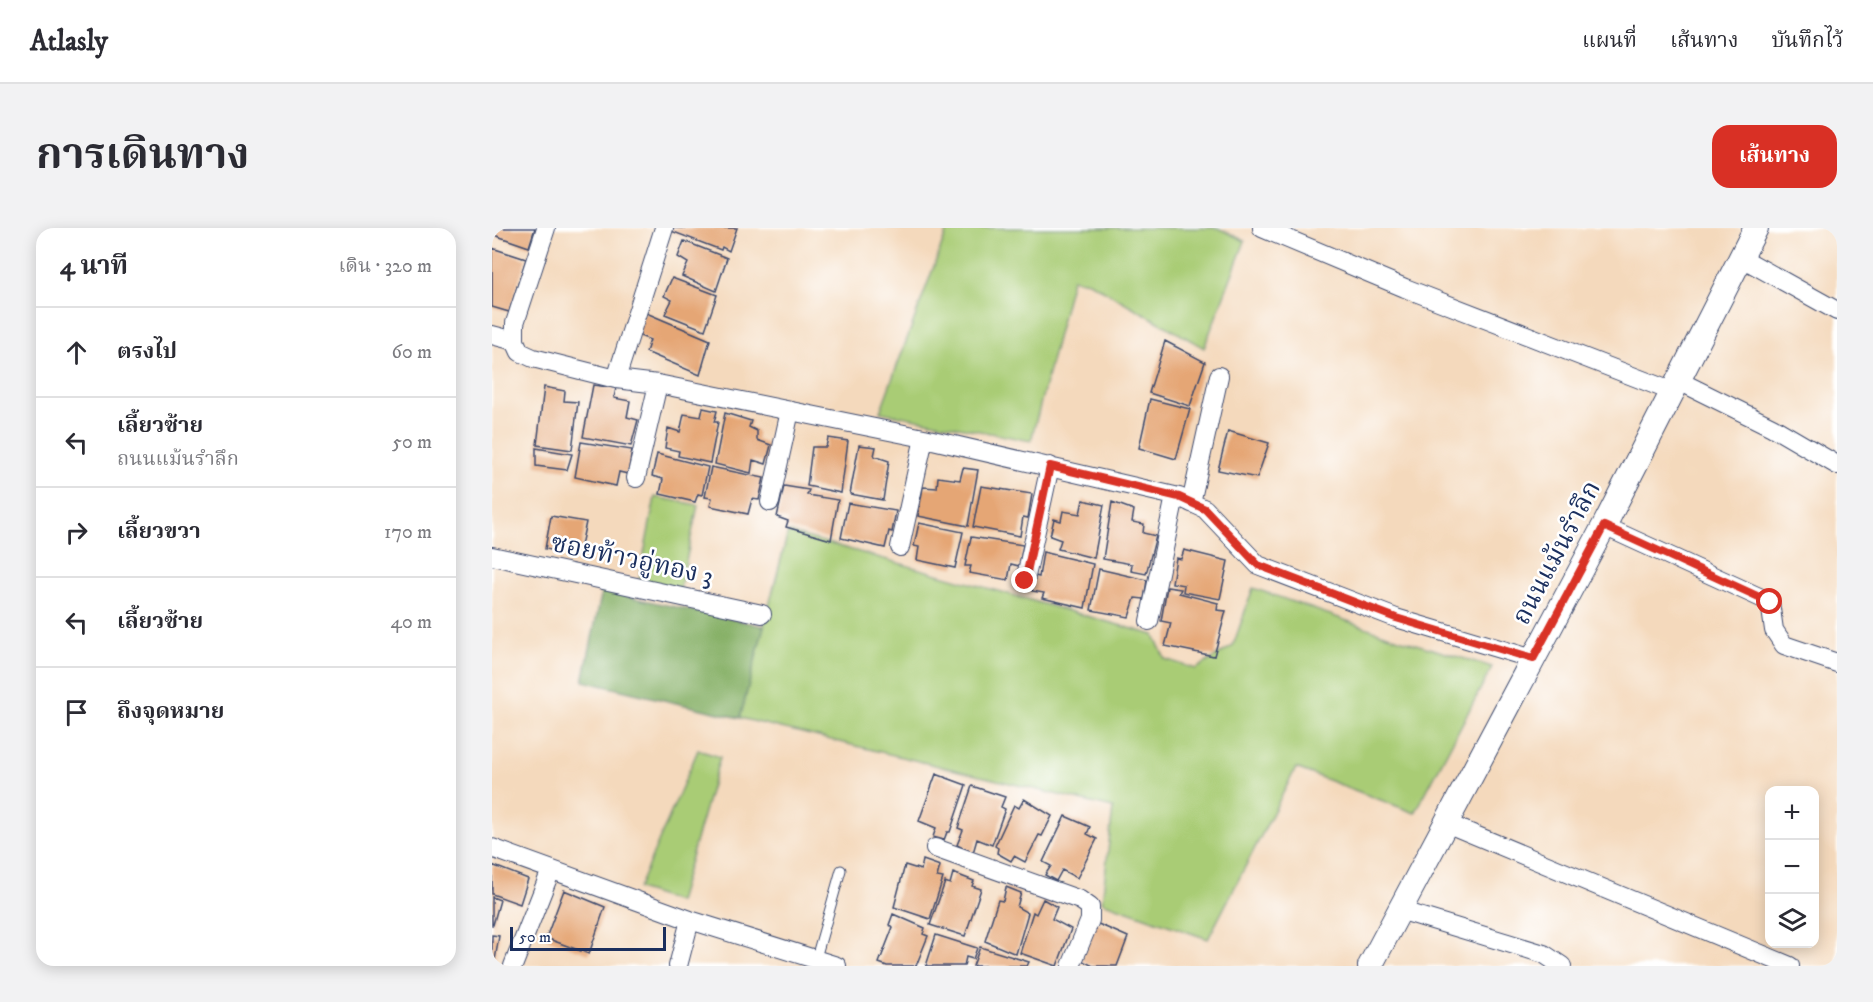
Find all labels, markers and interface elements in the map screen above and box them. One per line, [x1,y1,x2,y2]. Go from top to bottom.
text: Atlasly [30,24,108,59]
text: แผนที่ [1582,28,1637,54]
text: เส้นทาง [1670,28,1738,54]
text: บันทึกไว้ [1771,28,1843,54]
button: เส้นทาง [1712,125,1837,188]
text: การเดินทาง [36,130,249,182]
text: 4 นาที [60,250,128,283]
text: เดิน · 320 m [338,254,432,279]
icon: ahead [60,336,93,369]
text: ตรงไป [117,338,177,365]
text: 60 m [392,340,432,365]
text: เลี้ยวซ้าย [117,412,203,439]
icon: left [60,426,93,459]
text: 50 m [392,430,432,455]
text: ถนนแม้นรำลึก [117,447,239,472]
street label: ถนนแม้นรำลึก [1505,475,1609,631]
icon: right [60,516,93,549]
text: เลี้ยวขวา [117,518,201,545]
text: 170 m [384,520,432,545]
street label: ซอยท้าวอู่ทอง 3 [548,527,716,593]
route end [1011,567,1037,593]
route start [1756,588,1782,614]
icon: left [60,606,93,639]
text: เลี้ยวซ้าย [117,608,203,635]
text: 40 m [390,610,432,635]
icon: arrive [60,696,93,729]
text: ถึงจุดหมาย [117,698,224,725]
map controls [1765,786,1819,948]
button: + [1765,786,1819,840]
button: − [1765,840,1819,894]
button: layers [1765,894,1819,948]
scale bar [510,924,666,952]
text: 50 m [519,927,551,947]

